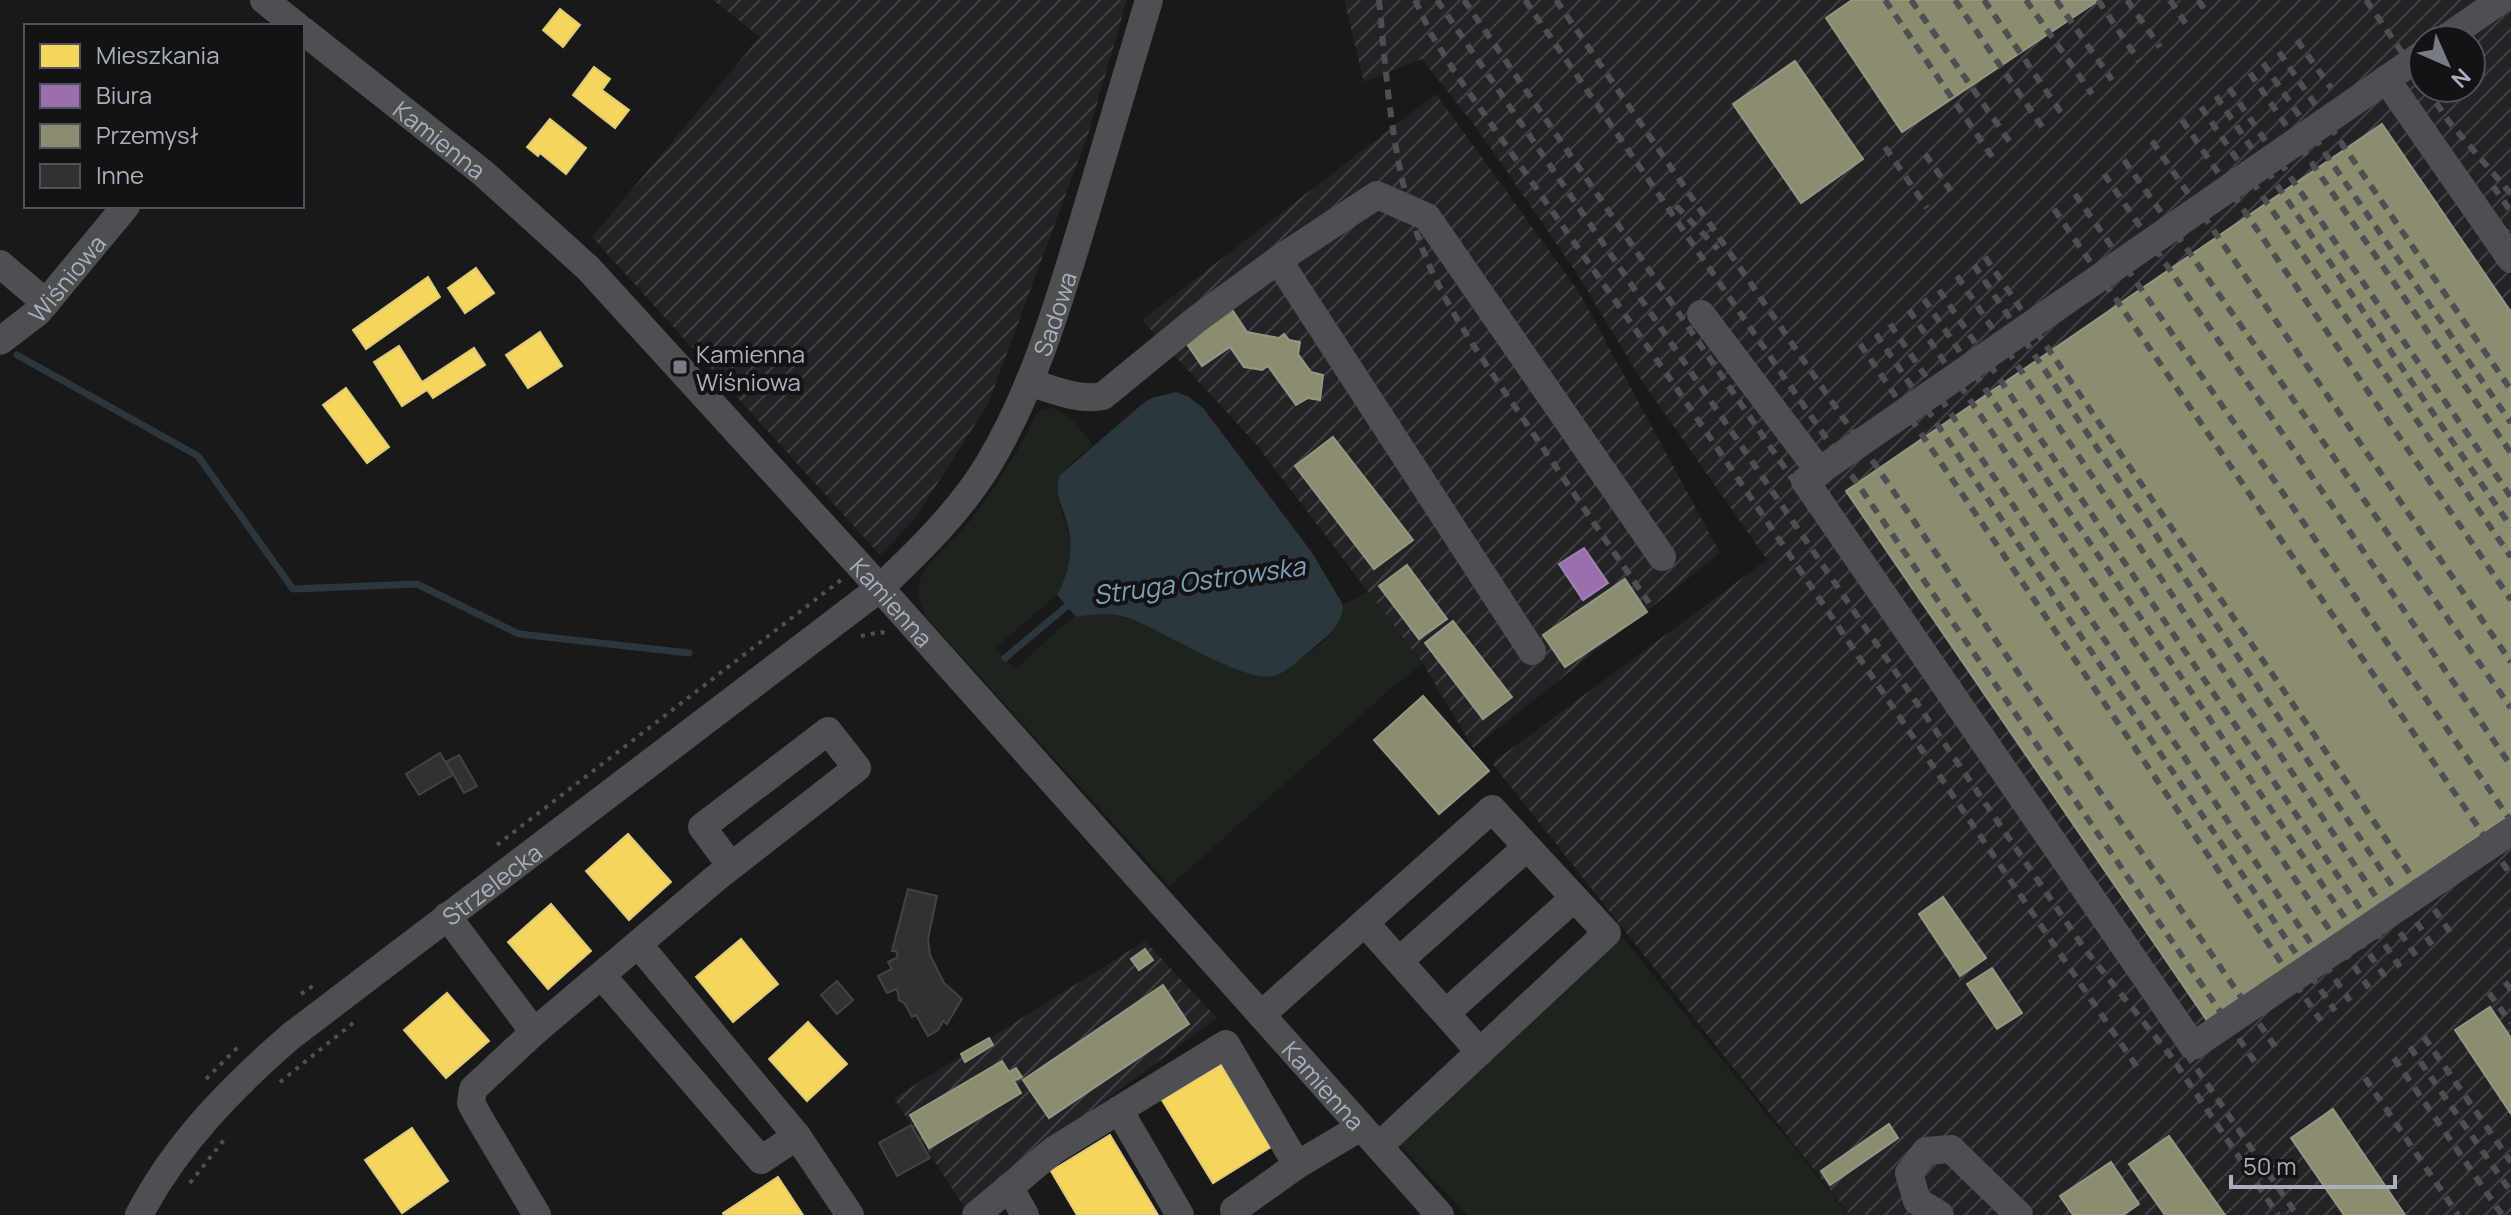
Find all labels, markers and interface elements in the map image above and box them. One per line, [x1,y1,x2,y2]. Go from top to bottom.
legend [24,24,304,208]
north arrow [2407,24,2487,104]
text: Mieszkania [96,38,220,71]
text: N [2445,62,2477,94]
text: Biura [96,78,152,111]
street label: Kamienna [387,92,493,186]
text: Przemysł [96,118,199,151]
text: Inne [96,158,144,191]
street label: Wiśniowa [20,227,112,329]
street label: Sadowa [1024,267,1084,360]
place label: Kamienna Wiśniowa [696,337,805,398]
marker: Kamienna Wiśniowa [671,358,689,376]
water label: Struga Ostrowska [1091,547,1309,613]
street label: Kamienna [844,550,941,653]
street label: Strzelecka [435,835,548,932]
street label: Kamienna [1275,1033,1373,1137]
scale bar [2231,1139,2395,1189]
text: 50 m [2243,1149,2297,1182]

